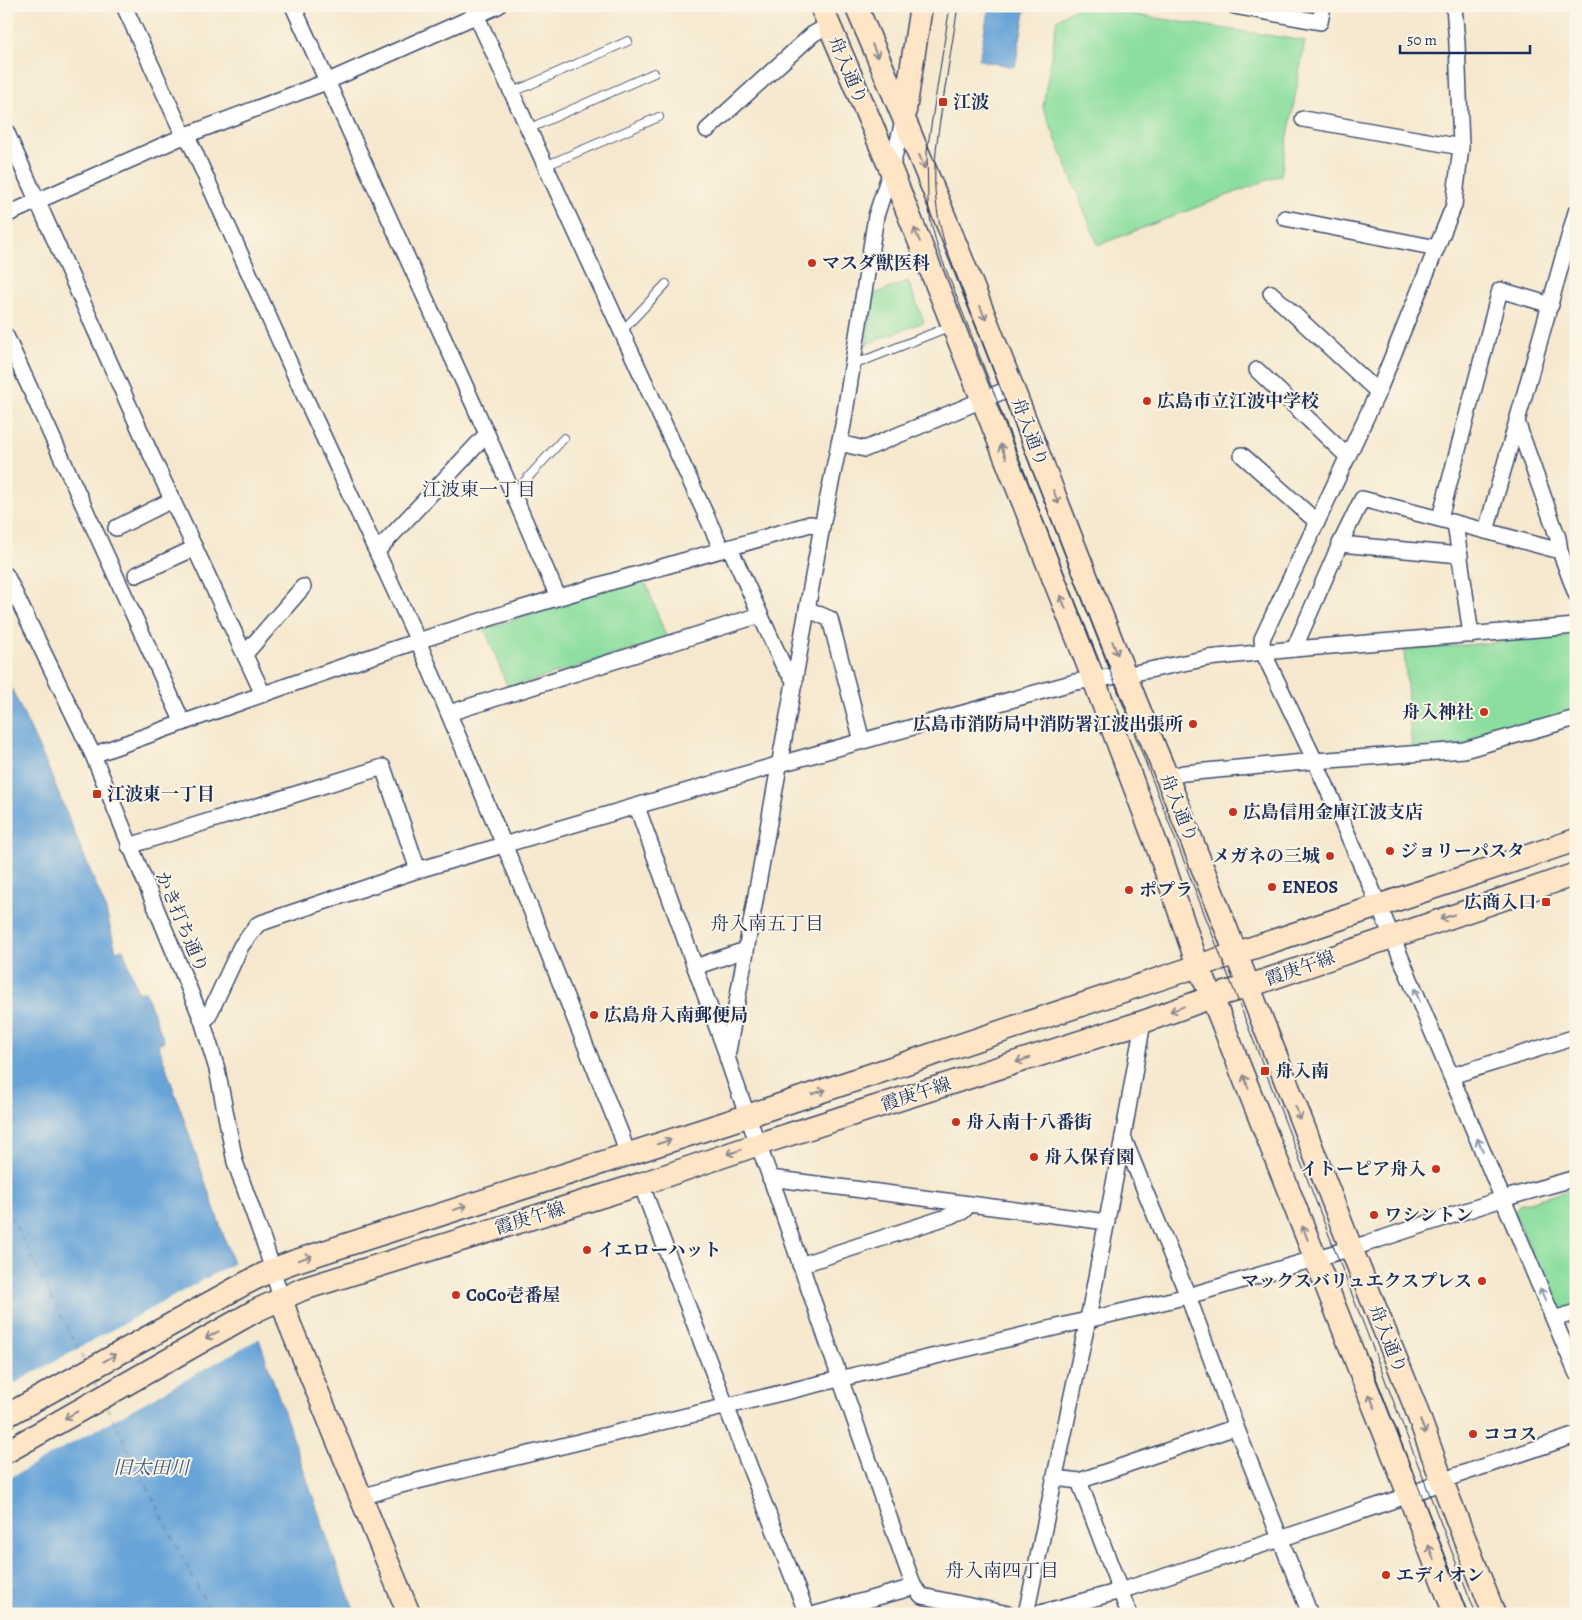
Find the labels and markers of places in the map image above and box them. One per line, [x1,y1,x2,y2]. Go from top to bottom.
place label: 江波 [953,90,989,114]
marker: 江波 [937,96,949,108]
place label: マスダ獣医科 [822,251,930,275]
marker: マスダ獣医科 [806,257,818,269]
place label: 広島市立江波中学校 [1157,389,1319,413]
marker: 広島市立江波中学校 [1141,395,1153,407]
place label: 舟入神社 [1402,700,1474,724]
marker: 舟入神社 [1478,706,1490,718]
place label: 広島市消防局中消防署江波出張所 [913,712,1183,736]
marker: 広島市消防局中消防署江波出張所 [1187,718,1199,730]
place label: 江波東一丁目 [107,782,215,806]
marker: 江波東一丁目 [91,788,103,800]
place label: 広島信用金庫江波支店 [1243,800,1423,824]
marker: 広島信用金庫江波支店 [1227,806,1239,818]
place label: ジョリーパスタ [1400,839,1525,863]
place label: メガネの三城 [1212,844,1320,868]
marker: ジョリーパスタ [1384,845,1396,857]
marker: メガネの三城 [1324,850,1336,862]
place label: ENEOS [1282,875,1338,899]
place label: ポプラ [1139,878,1193,902]
marker: ENEOS [1266,881,1278,893]
marker: ポプラ [1123,884,1135,896]
place label: 広商入口 [1464,890,1536,914]
marker: 広商入口 [1540,896,1552,908]
place label: 広島舟入南郵便局 [604,1003,748,1027]
marker: 広島舟入南郵便局 [588,1009,600,1021]
place label: 舟入南 [1275,1059,1329,1083]
marker: 舟入南 [1259,1065,1271,1077]
place label: 舟入南十八番街 [966,1110,1092,1134]
marker: 舟入南十八番街 [950,1116,962,1128]
place label: 舟入保育園 [1044,1145,1134,1169]
marker: 舟入保育園 [1028,1151,1040,1163]
place label: イトーピア舟入 [1300,1157,1426,1181]
marker: イトーピア舟入 [1430,1163,1442,1175]
place label: ワシントン [1384,1203,1474,1227]
marker: ワシントン [1368,1209,1380,1221]
place label: イエローハット [597,1238,721,1262]
marker: イエローハット [581,1244,593,1256]
place label: マックスバリュエクスプレス [1241,1269,1472,1293]
marker: マックスバリュエクスプレス [1476,1275,1488,1287]
place label: CoCo壱番屋 [466,1283,560,1307]
marker: CoCo壱番屋 [450,1289,462,1301]
place label: ココス [1483,1422,1537,1446]
marker: ココス [1467,1428,1479,1440]
place label: エディオン [1396,1563,1485,1587]
marker: エディオン [1380,1569,1392,1581]

